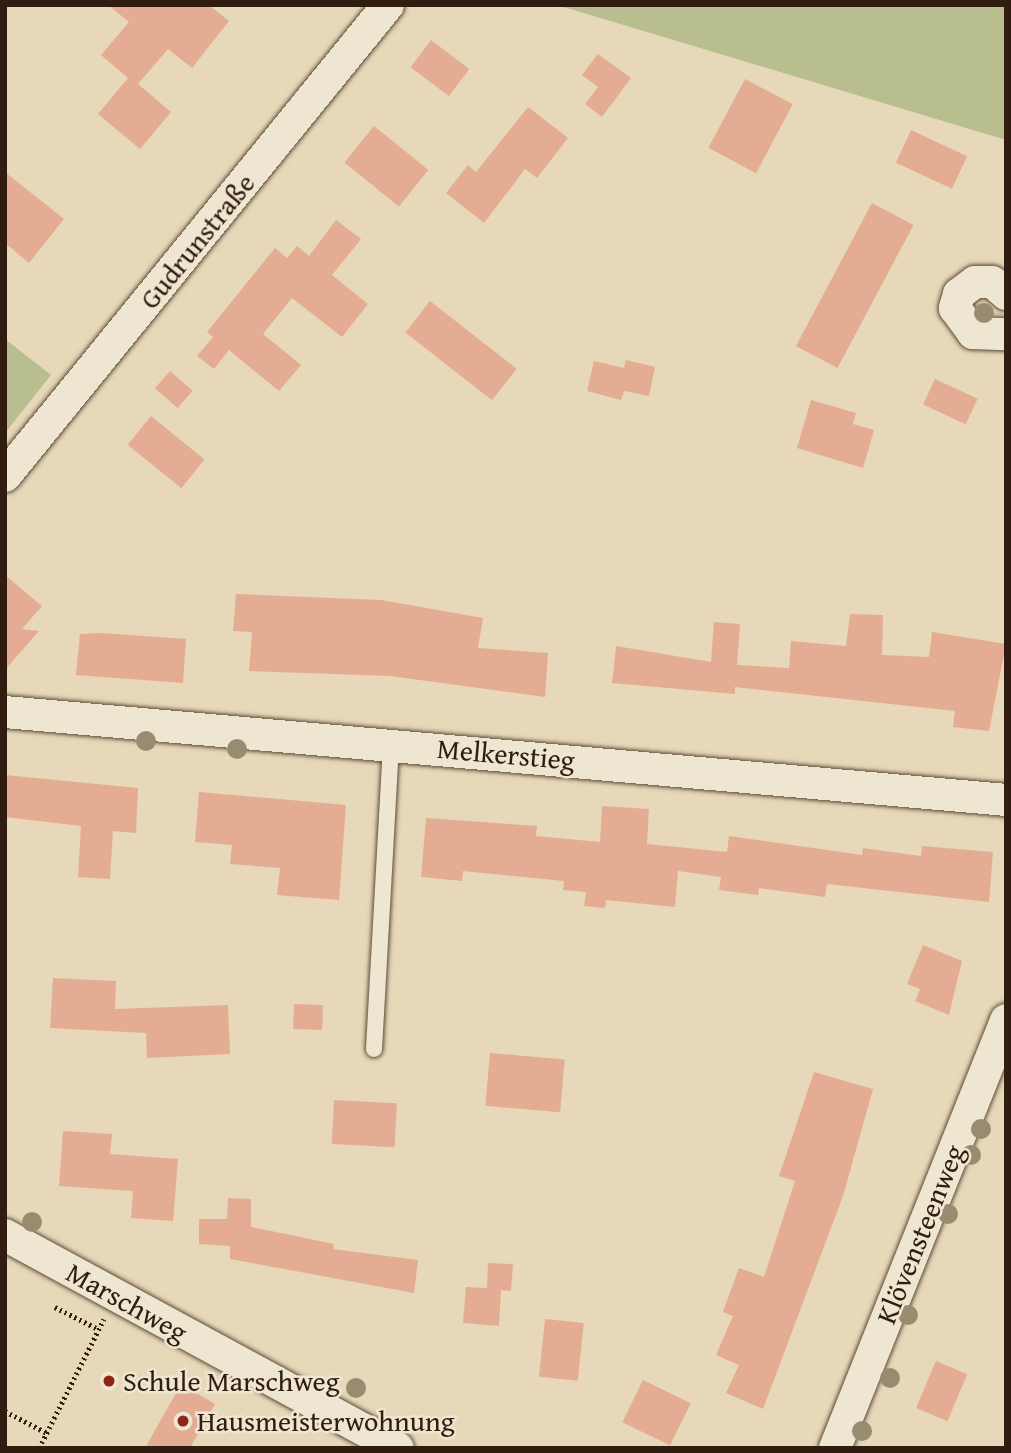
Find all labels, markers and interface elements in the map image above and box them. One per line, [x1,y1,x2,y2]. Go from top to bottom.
street label: Gudrunstraße [132,167,262,315]
street label: Melkerstieg [436,731,576,777]
street label: Klövensteenweg [869,1140,971,1328]
street label: Marschweg [61,1255,193,1349]
place label: Schule Marschweg [123,1364,340,1398]
marker: Schule Marschweg [101,1373,117,1389]
place label: Hausmeisterwohnung [197,1404,455,1438]
marker: Hausmeisterwohnung [175,1413,191,1429]

